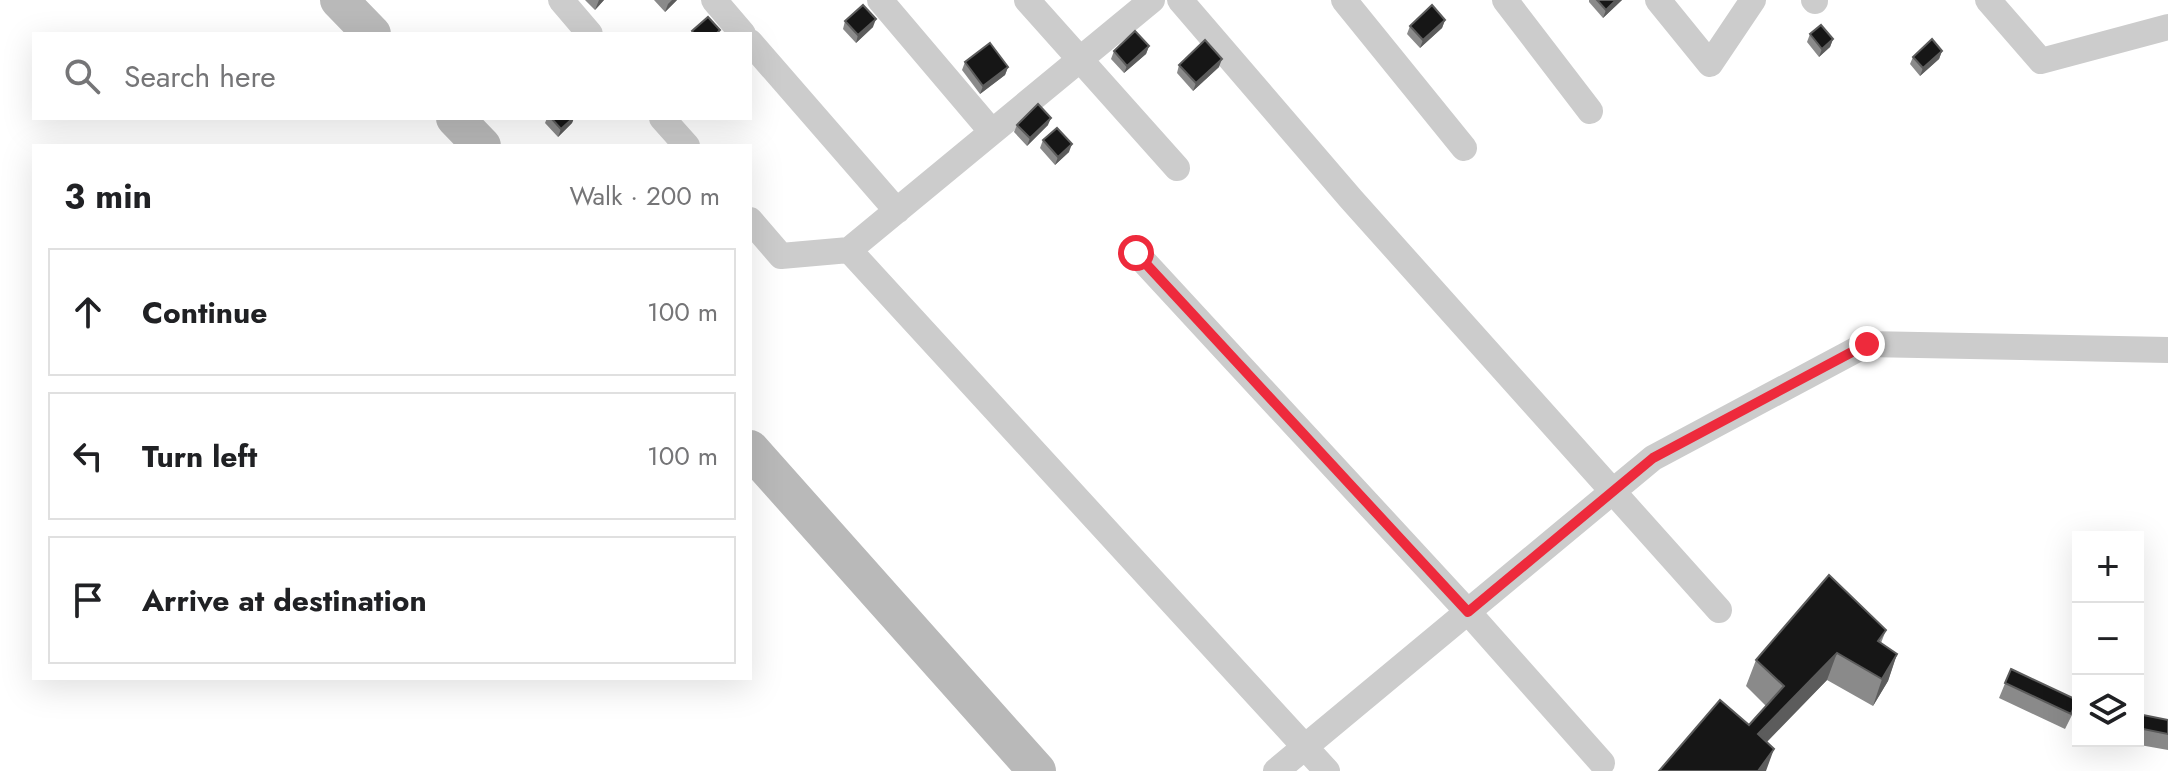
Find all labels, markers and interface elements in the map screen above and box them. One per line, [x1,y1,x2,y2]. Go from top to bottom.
search box [32,32,752,120]
icon: search [60,54,104,98]
text: Search here [124,55,276,98]
text: 3 min [64,172,152,221]
text: Walk · 200 m [569,177,720,215]
route start [1118,235,1154,271]
icon: ahead [66,290,110,334]
text: Continue [142,291,268,334]
text: 100 m [647,293,718,331]
route end [1849,326,1885,362]
icon: left [66,434,110,478]
text: Turn left [142,435,257,478]
text: 100 m [647,437,718,475]
map controls [2072,531,2144,747]
button: + [2072,531,2144,603]
icon: arrive [66,578,110,622]
text: Arrive at destination [142,579,427,622]
button: − [2072,603,2144,675]
button: layers [2072,675,2144,747]

